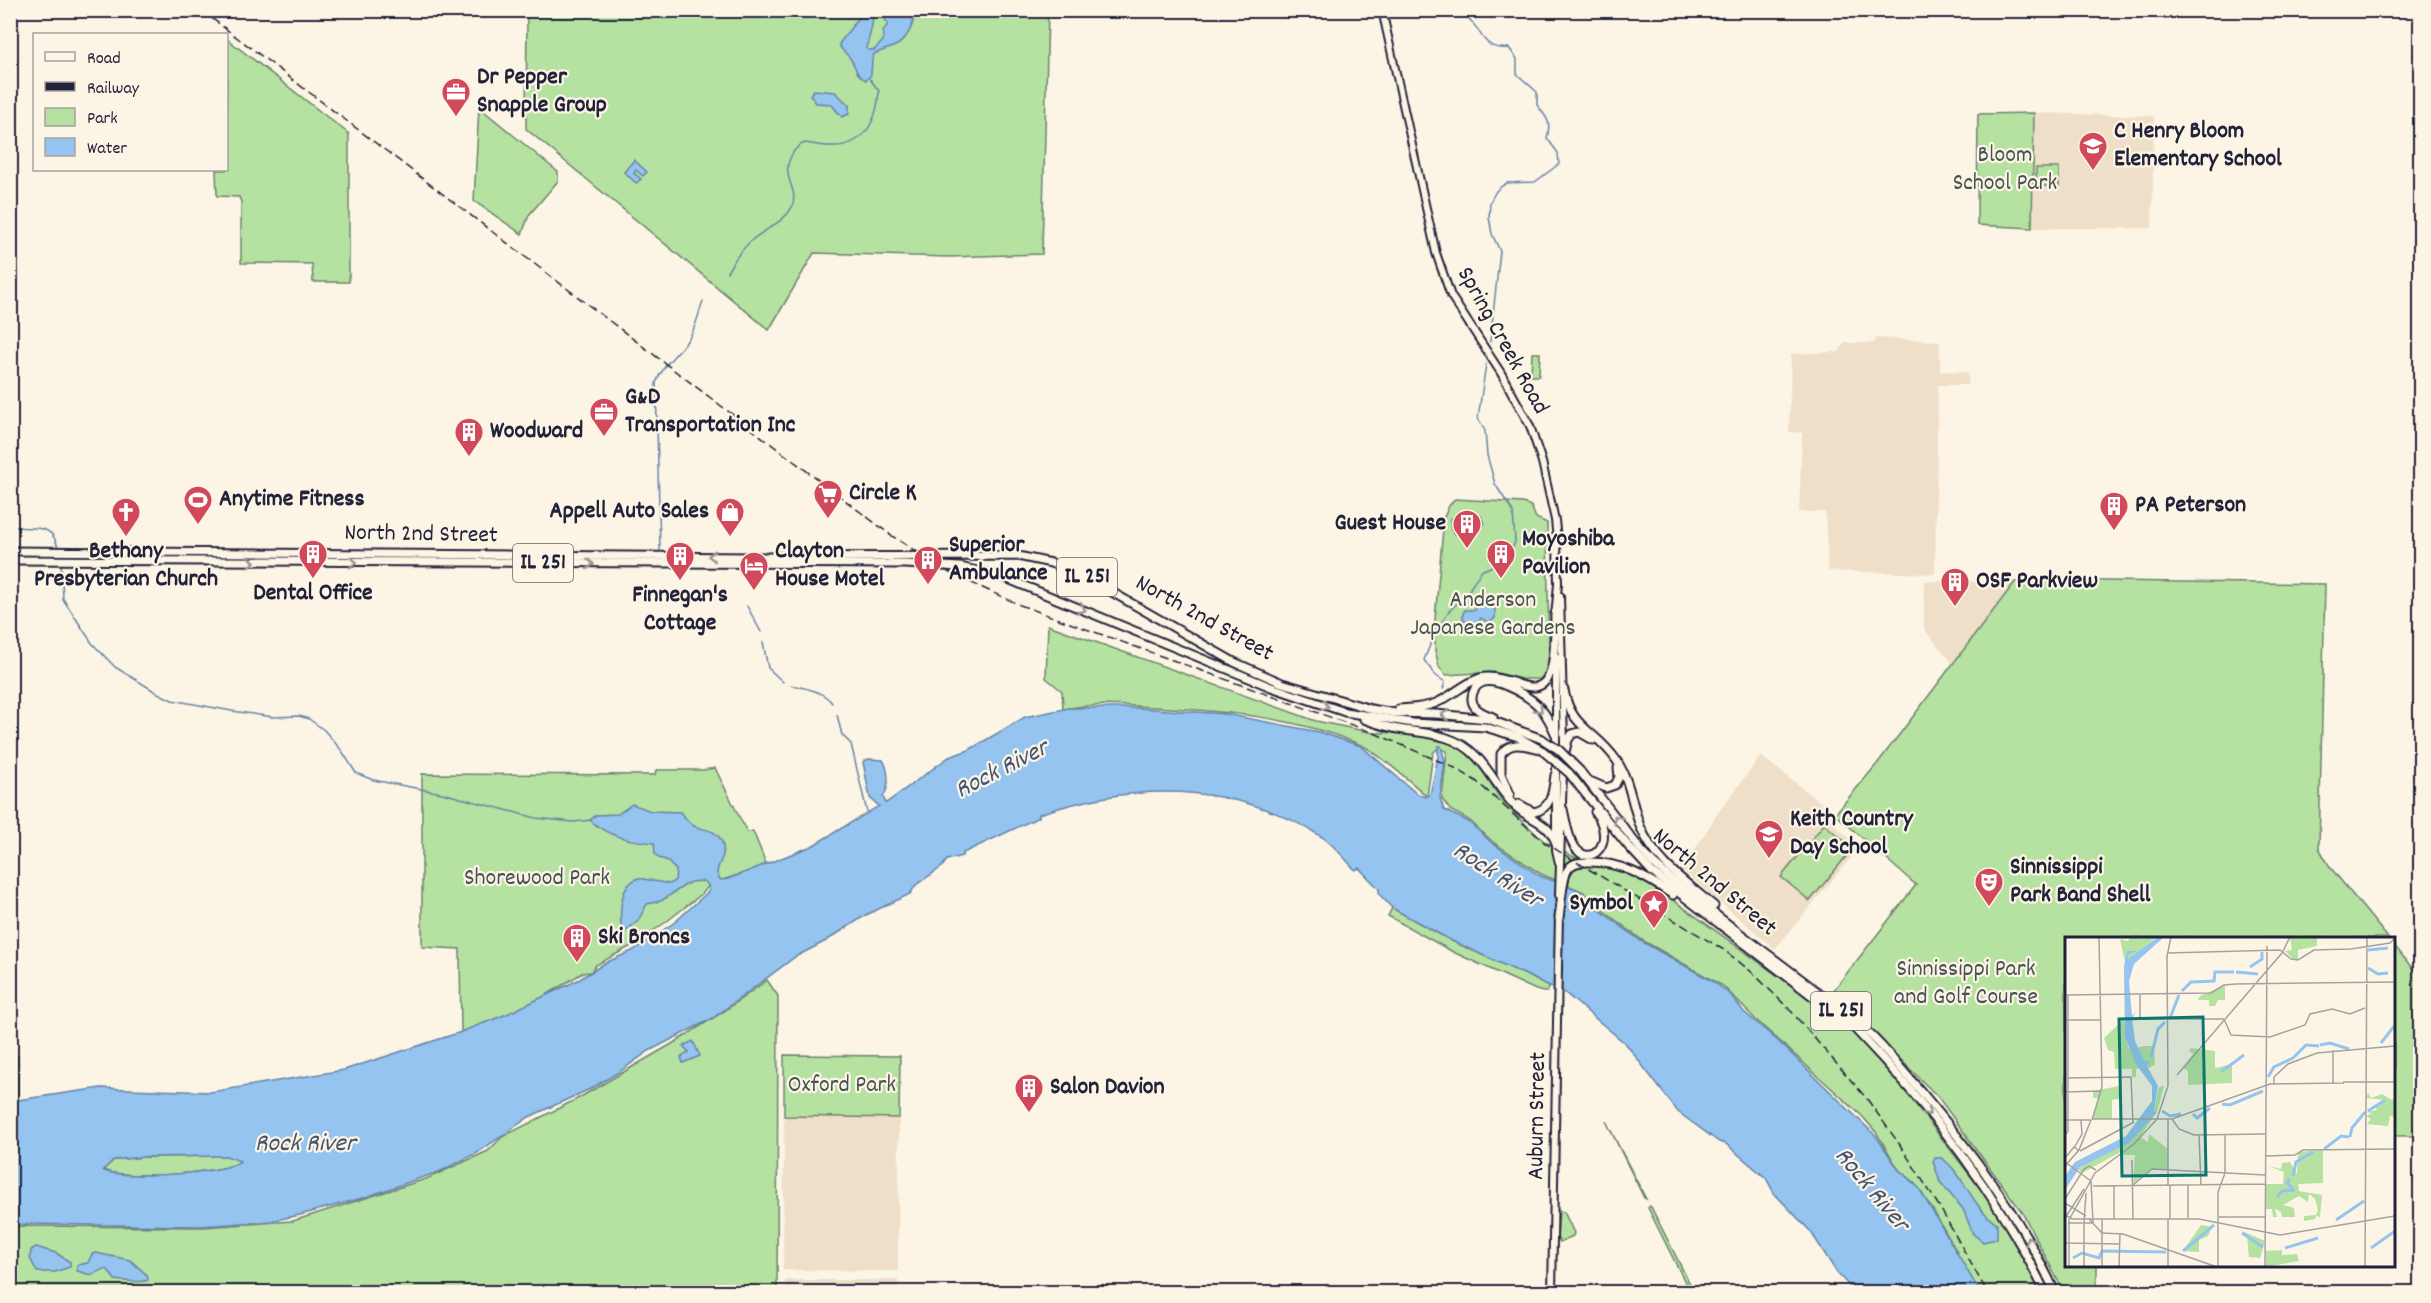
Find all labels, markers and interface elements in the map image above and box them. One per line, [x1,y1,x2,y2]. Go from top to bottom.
legend [33,33,228,171]
text: Road [87,47,121,72]
place label: Dr Pepper Snapple Group [477,61,607,123]
office icon: Dr Pepper Snapple Group [440,76,472,118]
text: Railway [87,77,140,102]
text: Park [87,107,118,132]
place label: C Henry Bloom Elementary School [2114,115,2282,177]
school or university icon: C Henry Bloom Elementary School [2077,130,2109,172]
text: Water [87,137,127,162]
park label: Bloom School Park [1953,139,2057,201]
street label: Spring Creek Road [1447,261,1557,421]
place label: G&D Transportation Inc [625,381,796,443]
office icon: G&D Transportation Inc [588,396,620,438]
place label: Woodward [490,415,583,449]
building icon: Woodward [453,416,485,458]
place label: Circle K [849,477,917,511]
supermarket icon: Circle K [812,478,844,520]
place label: Anytime Fitness [219,483,365,517]
sports icon: Anytime Fitness [182,484,214,526]
place label: PA Peterson [2135,489,2246,523]
building icon: PA Peterson [2098,490,2130,532]
place label: Appell Auto Sales [550,495,709,529]
church icon: Bethany Presbyterian Church [110,496,142,538]
shop icon: Appell Auto Sales [714,496,746,538]
place label: Guest House [1335,507,1446,541]
building icon: Guest House [1451,508,1483,550]
street label: North 2nd Street [344,517,498,553]
place label: Moyoshiba Pavilion [1522,523,1615,585]
place label: Superior Ambulance [949,529,1048,591]
place label: Bethany Presbyterian Church [34,535,218,597]
place label: Clayton House Motel [775,535,885,597]
building icon: Dental Office [297,538,329,580]
building icon: Moyoshiba Pavilion [1485,538,1517,580]
building icon: Finnegan's Cottage [664,540,696,582]
road number: IL 251 [513,544,573,582]
building icon: Superior Ambulance [912,544,944,586]
one-way arrow [708,550,717,562]
hotel icon: Clayton House Motel [738,550,770,592]
one-way arrow [246,556,255,568]
one-way arrow [349,556,358,568]
one-way arrow [586,558,595,570]
road number: IL 251 [1057,558,1117,596]
place label: OSF Parkview [1976,565,2098,599]
building icon: OSF Parkview [1939,566,1971,608]
street label: North 2nd Street [1129,567,1279,671]
place label: Dental Office [253,577,373,611]
place label: Finnegan's Cottage [632,579,728,641]
park label: Anderson Japanese Gardens [1410,584,1576,646]
one-way arrow [1075,602,1086,614]
one-way arrow [1319,698,1330,711]
one-way arrow [1532,702,1543,713]
one-way arrow [1440,708,1449,721]
water label: Rock River [949,729,1058,809]
place label: Keith Country Day School [1790,803,1914,865]
one-way arrow [1613,814,1624,825]
school or university icon: Keith Country Day School [1753,818,1785,860]
street label: North 2nd Street [1644,821,1784,945]
water label: Rock River [1445,833,1552,921]
place label: Sinnissippi Park Band Shell [2010,851,2151,913]
park label: Shorewood Park [464,862,610,896]
theatre icon: Sinnissippi Park Band Shell [1973,866,2005,908]
place label: Symbol [1569,887,1633,921]
place icon: Symbol [1638,888,1670,930]
place label: Ski Broncs [598,921,690,955]
building icon: Ski Broncs [561,922,593,964]
inset map [2065,937,2395,1267]
park label: Sinnissippi Park and Golf Course [1894,953,2038,1015]
road number: IL 251 [1811,992,1871,1030]
street label: Auburn Street [1520,1052,1556,1180]
park label: Oxford Park [788,1069,896,1103]
place label: Salon Davion [1050,1071,1165,1105]
building icon: Salon Davion [1013,1072,1045,1114]
one-way arrow [1920,1106,1931,1117]
water label: Rock River [255,1126,359,1163]
water label: Rock River [1824,1140,1920,1243]
one-way arrow [2024,1236,2036,1246]

